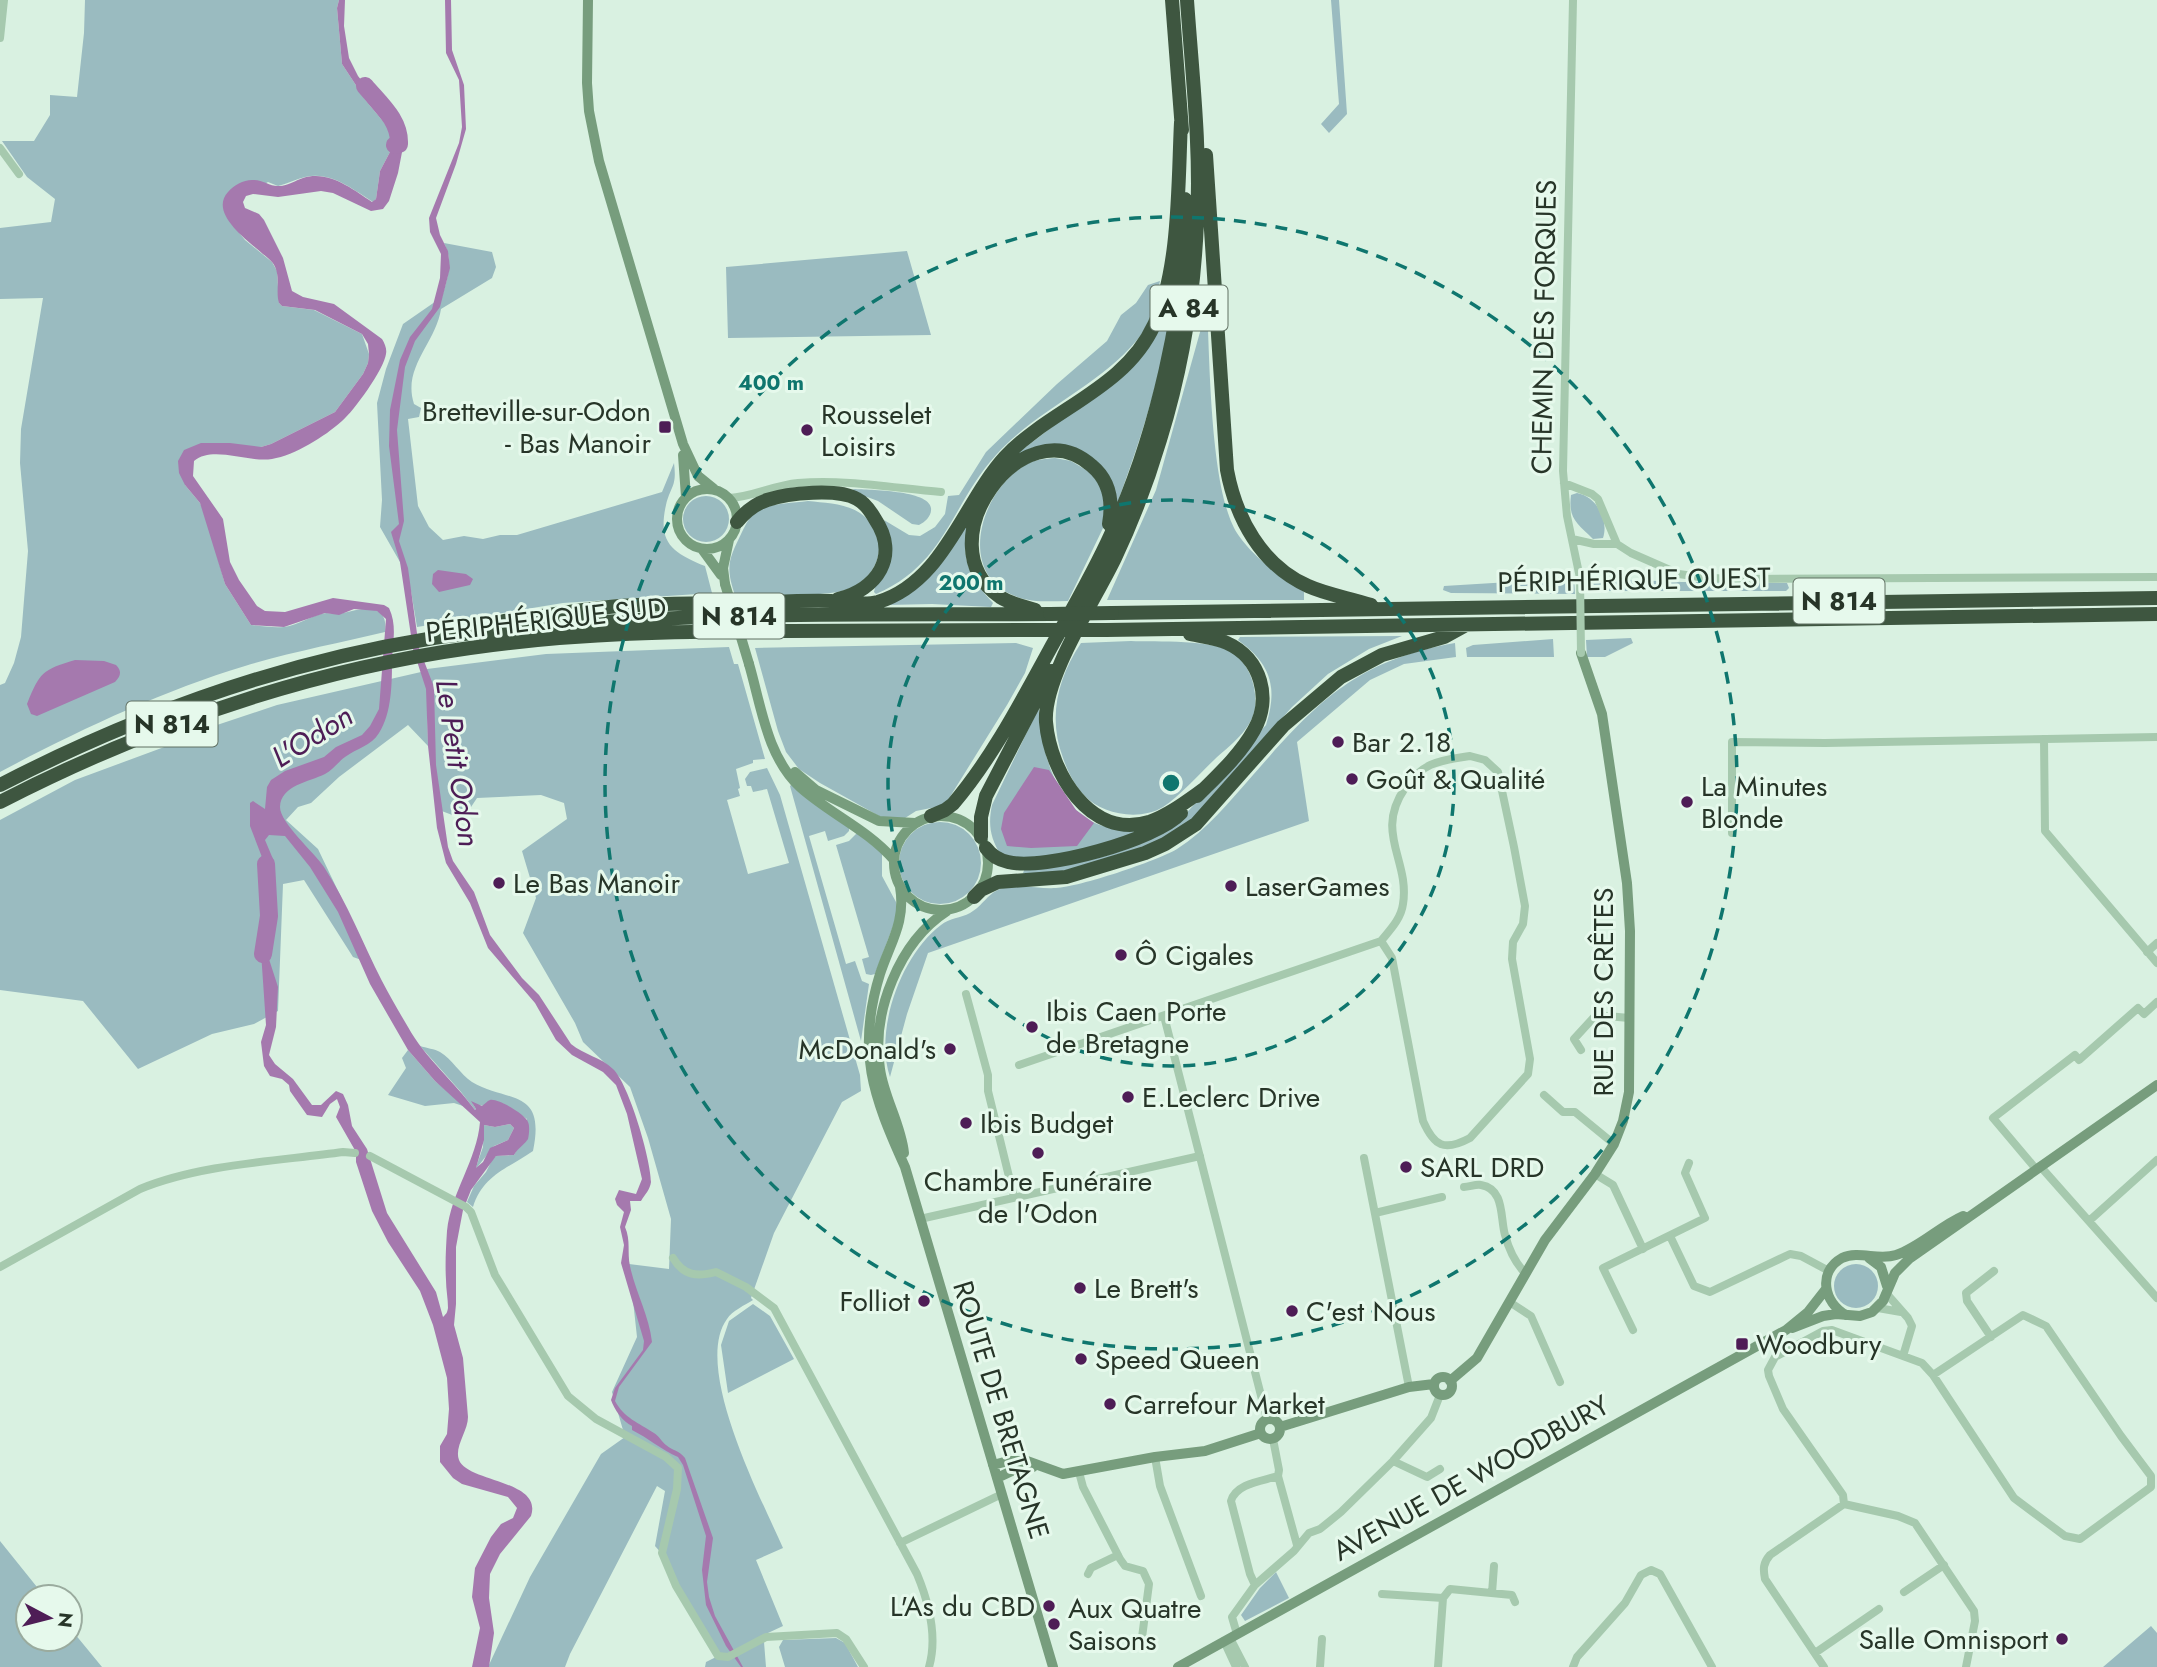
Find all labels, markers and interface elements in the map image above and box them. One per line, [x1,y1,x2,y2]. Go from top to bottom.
street label: CHEMIN DES FORQUES [1521,179,1567,475]
road number: A 84 [1150,286,1228,330]
text: 400 m [738,368,804,398]
place label: Bretteville-sur-Odon - Bas Manoir [422,391,651,464]
place label: Rousselet Loisirs [821,394,932,467]
marker: Bretteville-sur-Odon - Bas Manoir [657,419,673,435]
marker: Rousselet Loisirs [799,422,815,438]
street label: PÉRIPHÉRIQUE OUEST [1497,557,1771,603]
text: 200 m [938,568,1004,598]
road number: N 814 [1794,579,1884,624]
street label: PÉRIPHÉRIQUE SUD [424,587,668,653]
road number: N 814 [694,594,784,638]
water label: Le Petit Odon [425,677,491,849]
water label: L'Odon [263,694,361,778]
road number: N 814 [127,702,218,746]
place label: Bar 2.18 [1352,722,1451,763]
marker: Bar 2.18 [1330,734,1346,750]
place label: Goût & Qualité [1366,759,1545,800]
place label: La Minutes Blonde [1701,766,1827,839]
centre of rings [1159,771,1183,795]
marker: Goût & Qualité [1344,771,1360,787]
marker: La Minutes Blonde [1679,794,1695,810]
place label: Le Bas Manoir [513,863,681,904]
place label: LaserGames [1245,866,1390,907]
marker: Le Bas Manoir [491,875,507,891]
marker: LaserGames [1223,878,1239,894]
street label: RUE DES CRÊTES [1583,887,1624,1097]
place label: Ô Cigales [1135,935,1254,976]
marker: Ô Cigales [1113,947,1129,963]
place label: Ibis Caen Porte de Bretagne [1046,991,1227,1064]
marker: Ibis Caen Porte de Bretagne [1024,1019,1040,1035]
place label: McDonald's [799,1029,936,1070]
marker: McDonald's [942,1041,958,1057]
place label: E.Leclerc Drive [1142,1077,1320,1118]
marker: E.Leclerc Drive [1120,1089,1136,1105]
place label: Ibis Budget [980,1103,1113,1144]
marker: Ibis Budget [958,1115,974,1131]
marker: Chambre Funéraire de l'Odon [1030,1145,1046,1161]
place label: SARL DRD [1420,1147,1544,1188]
marker: SARL DRD [1398,1159,1414,1175]
place label: Chambre Funéraire de l'Odon [924,1161,1152,1234]
place label: Le Brett's [1094,1268,1199,1309]
street label: ROUTE DE BRETAGNE [942,1276,1060,1544]
marker: Le Brett's [1072,1280,1088,1296]
place label: Folliot [839,1281,910,1322]
place label: C'est Nous [1306,1291,1436,1332]
marker: Folliot [916,1293,932,1309]
marker: C'est Nous [1284,1303,1300,1319]
place label: Woodbury [1756,1324,1882,1365]
marker: Woodbury [1734,1336,1750,1352]
place label: Speed Queen [1095,1339,1260,1380]
marker: Speed Queen [1073,1351,1089,1367]
place label: Carrefour Market [1124,1384,1325,1425]
street label: AVENUE DE WOODBURY [1325,1385,1617,1571]
marker: Carrefour Market [1102,1396,1118,1412]
north arrow [14,1583,84,1653]
place label: L'As du CBD [890,1586,1035,1627]
place label: Aux Quatre Saisons [1068,1588,1201,1661]
marker: L'As du CBD [1041,1598,1057,1614]
text: N [51,1611,80,1629]
marker: Aux Quatre Saisons [1046,1616,1062,1632]
place label: Salle Omnisport [1859,1619,2048,1660]
marker: Salle Omnisport [2054,1631,2070,1647]

